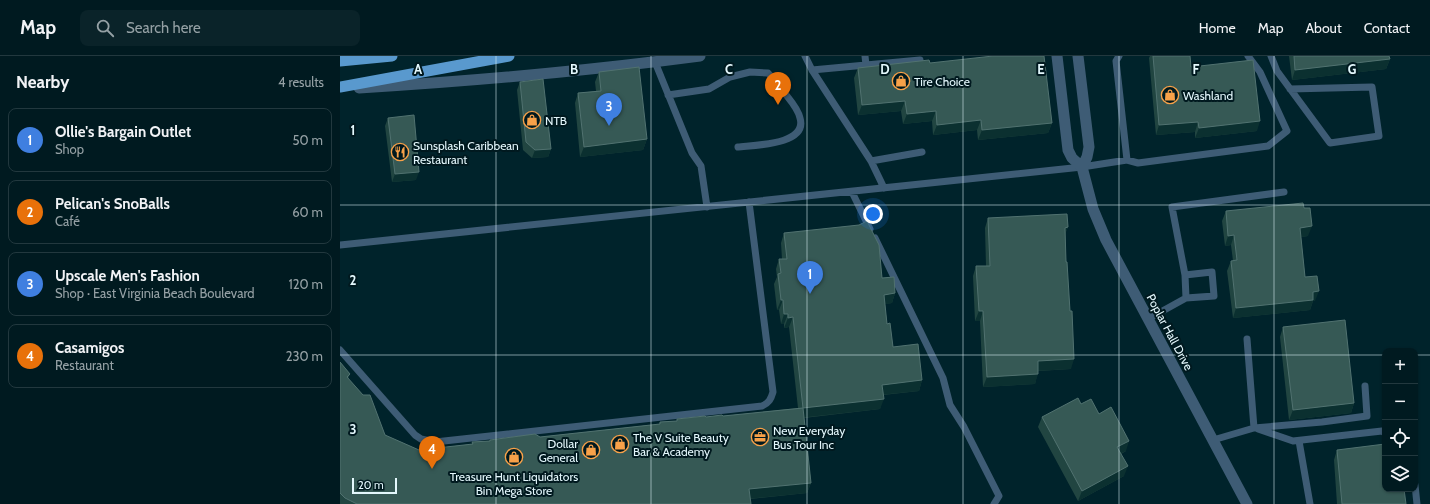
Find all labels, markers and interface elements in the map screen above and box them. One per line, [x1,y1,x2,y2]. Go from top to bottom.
search box [80,10,360,46]
text: Map [20,16,56,39]
icon: search [94,17,116,39]
text: Search here [126,19,201,37]
text: Home [1199,19,1236,37]
text: Map [1258,19,1283,37]
text: About [1305,19,1342,37]
text: Contact [1364,19,1410,37]
text: A [414,61,423,77]
text: B [570,61,578,77]
text: C [725,61,733,77]
text: D [880,61,890,77]
text: E [1037,61,1045,77]
text: F [1193,61,1200,77]
text: G [1348,61,1357,77]
shop icon: Tire Choice [891,71,911,91]
text: Nearby [16,72,69,92]
pin: 2 [765,72,791,105]
text: 4 results [278,74,324,90]
place label: Tire Choice [914,74,970,89]
shop icon: Washland [1160,85,1180,105]
place label: Washland [1183,88,1233,103]
pin: 3 [596,93,622,126]
shop icon: NTB [522,110,542,130]
place label: NTB [545,113,567,128]
text: 1 [351,122,355,138]
text: Ollie's Bargain Outlet [55,123,191,141]
text: 1 [28,132,32,148]
text: 50 m [293,132,323,148]
place label: Sunsplash Caribbean Restaurant [413,138,519,167]
text: Shop [55,141,84,157]
restaurant icon: Sunsplash Caribbean Restaurant [390,142,410,162]
text: Pelican's SnoBalls [55,195,170,213]
text: 2 [27,204,33,220]
text: 60 m [292,204,323,220]
your location [863,204,883,224]
text: Café [55,213,80,229]
pin: 1 [797,261,823,294]
text: Upscale Men's Fashion [55,267,200,285]
text: 2 [350,272,357,288]
text: 3 [26,276,34,292]
text: 120 m [289,276,323,292]
text: Shop · East Virginia Beach Boulevard [55,285,255,301]
street label: Poplar Hall Drive [1144,291,1196,373]
text: Casamigos [55,339,124,357]
text: 4 [26,348,34,364]
text: 230 m [286,348,323,364]
map controls [1382,348,1418,492]
button: + [1382,348,1418,384]
text: Restaurant [55,357,114,373]
button: − [1382,384,1418,420]
button: locate [1382,420,1418,456]
text: 3 [349,421,357,437]
place label: New Everyday Bus Tour Inc [773,423,845,452]
office icon: New Everyday Bus Tour Inc [750,427,770,447]
place label: The V Suite Beauty Bar & Academy [633,430,729,459]
shop icon: The V Suite Beauty Bar & Academy [610,434,630,454]
pin: 4 [419,436,445,469]
place label: Dollar General [539,436,578,465]
shop icon: Dollar General [581,440,601,460]
shop icon: Treasure Hunt Liquidators Bin Mega Store [504,447,524,467]
button: layers [1382,456,1418,492]
place label: Treasure Hunt Liquidators Bin Mega Store [450,469,578,498]
scale bar [352,476,397,495]
text: 20 m [358,478,384,492]

